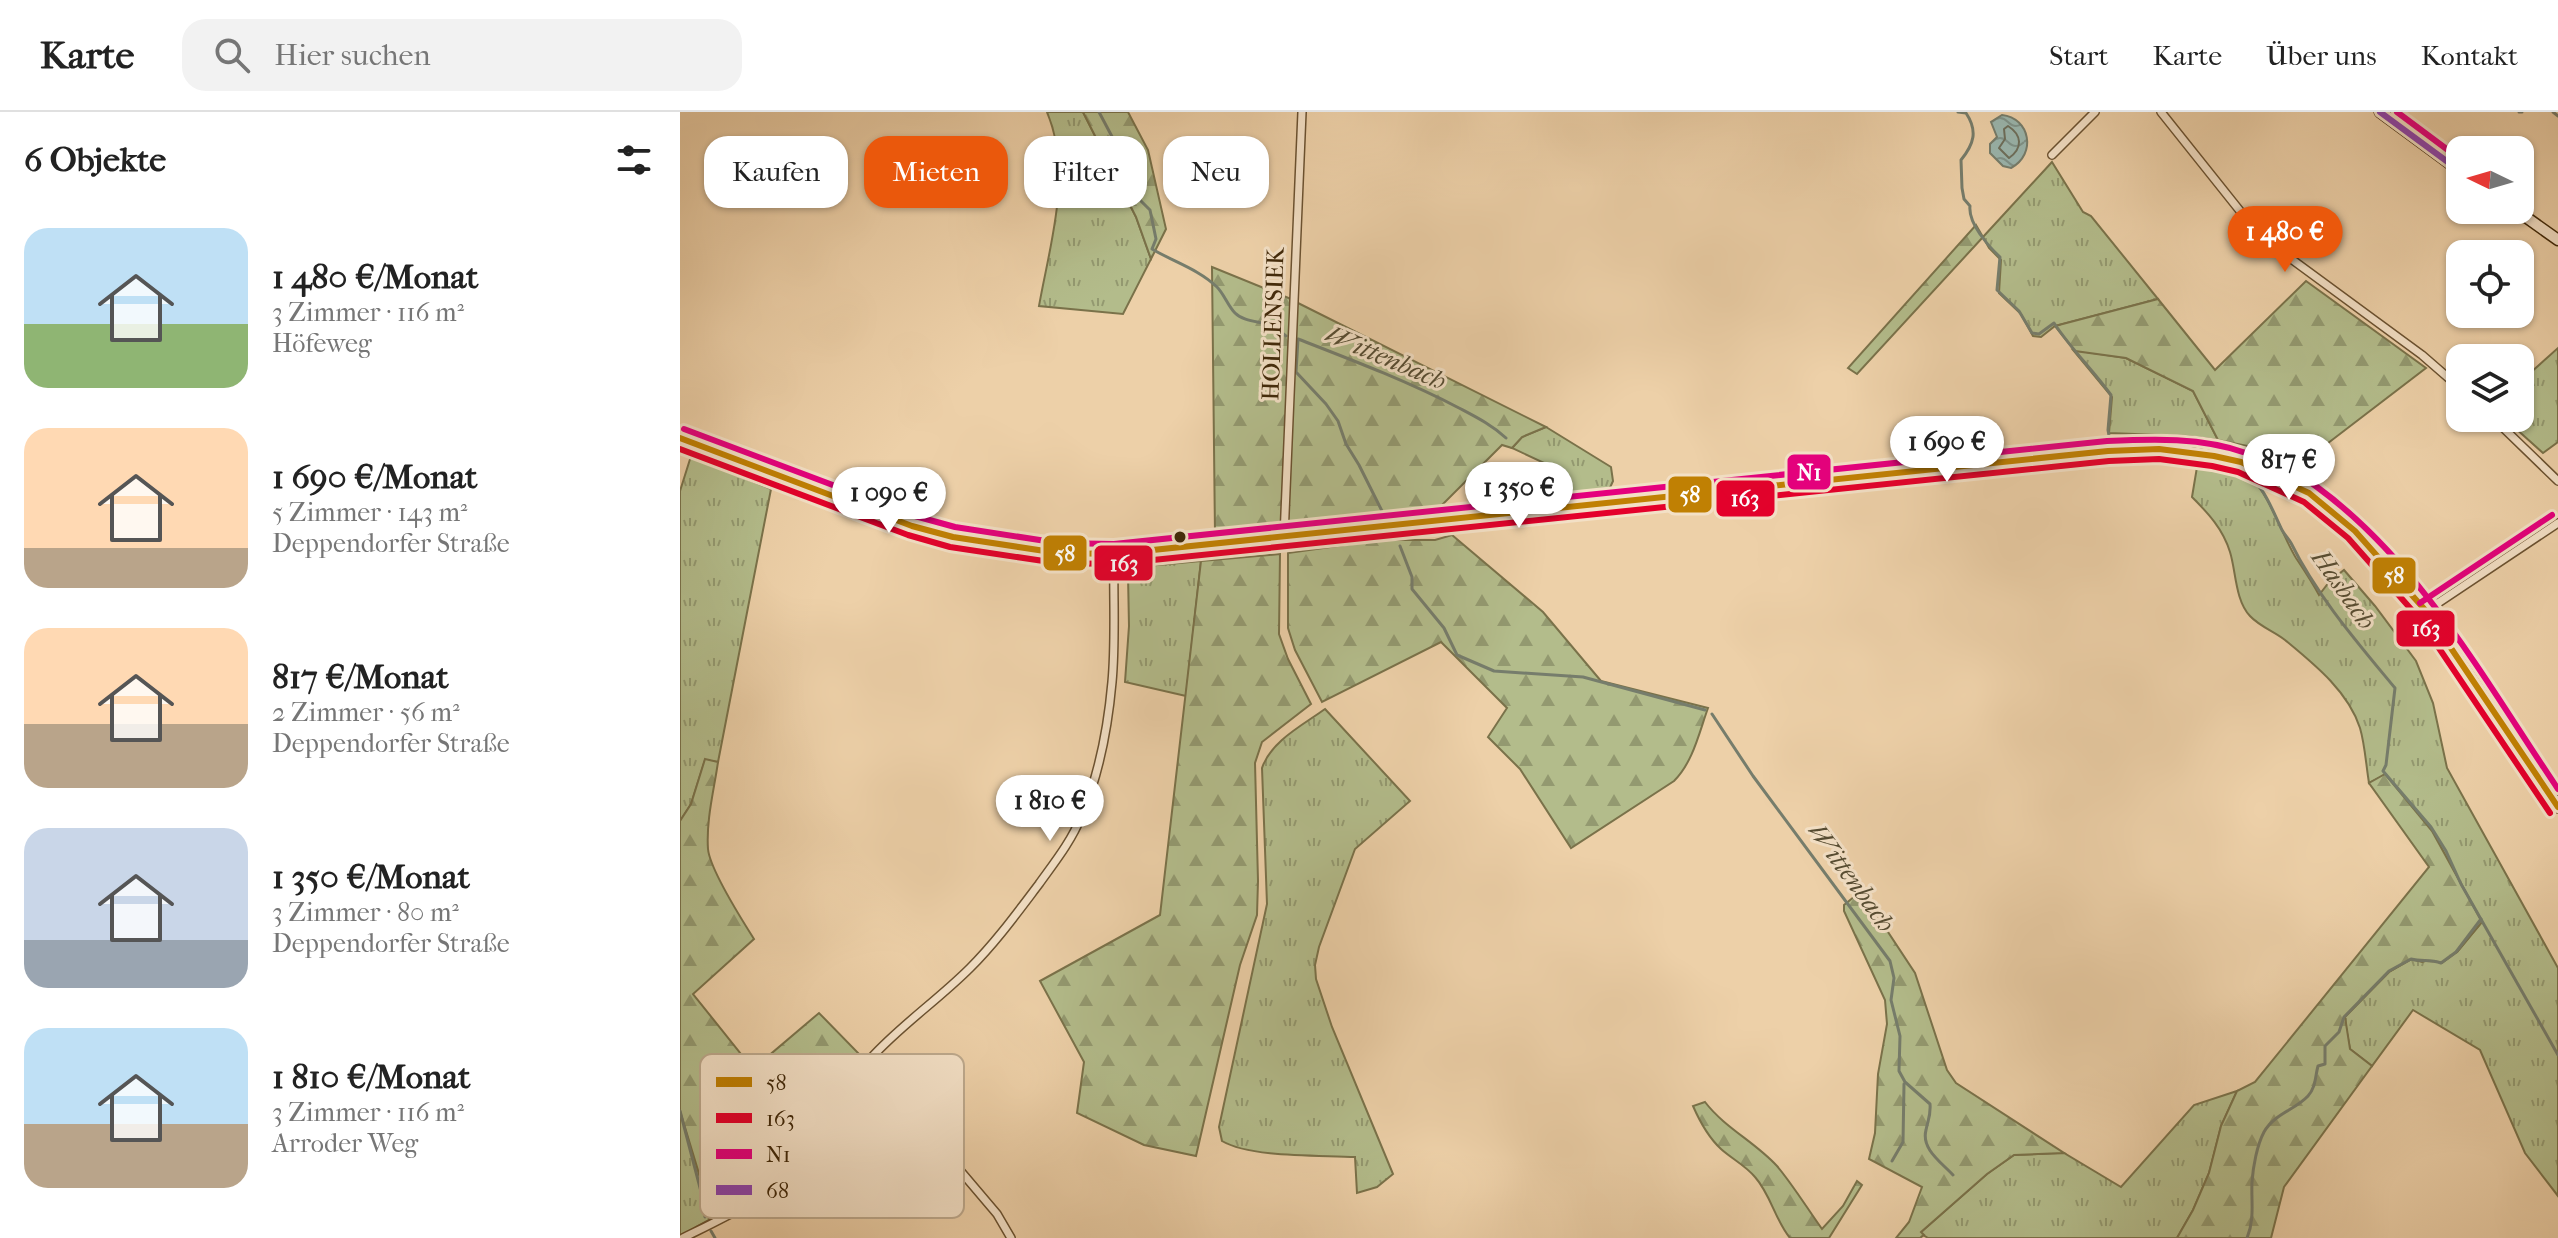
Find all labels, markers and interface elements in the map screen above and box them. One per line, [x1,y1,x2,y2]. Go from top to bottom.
search box [182,19,742,91]
text: Karte [40,33,134,78]
icon: search [210,33,254,77]
text: Hier suchen [274,38,431,73]
text: Start [2049,39,2109,72]
text: Karte [2153,39,2222,72]
text: Über uns [2266,39,2377,72]
text: Kontakt [2421,39,2518,72]
chip: Kaufen [704,136,848,208]
chip: Mieten [864,136,1008,208]
chip: Filter [1024,136,1147,208]
chip: Neu [1163,136,1269,208]
north arrow [2446,136,2534,224]
map controls [2446,136,2534,432]
icon: filters [612,138,656,182]
text: 6 Objekte [24,140,166,180]
pin: 1 480 € [2211,206,2359,274]
text: 1 480 € [2246,216,2324,247]
button: locate [2446,240,2534,328]
street label: HOLLENSIEK [1256,246,1290,401]
text: 1 480 €/Monat [272,257,478,297]
icon: home [88,260,184,356]
text: 3 Zimmer · 116 m² [272,297,464,328]
water label: Wittenbach [1321,318,1451,397]
text: Höfeweg [272,328,372,359]
button: layers [2446,344,2534,432]
pin: 1 690 € [1873,416,2021,484]
text: 1 690 € [1908,426,1986,457]
pin: 817 € [2233,434,2345,502]
text: 817 € [2261,444,2317,475]
line badge: N1 [1786,453,1832,491]
text: 1 690 €/Monat [272,457,478,497]
icon: home [88,460,184,556]
text: N1 [1797,460,1821,486]
pin: 1 350 € [1445,462,1593,530]
pin: 1 090 € [815,467,963,535]
text: 1 350 € [1483,472,1555,503]
line badge: 58 [1667,475,1713,514]
text: 1 090 € [850,477,928,508]
line badge: 163 [1715,479,1776,518]
text: 58 [1680,482,1700,508]
text: 163 [1731,486,1759,512]
text: 5 Zimmer · 143 m² [272,497,467,528]
text: Deppendorfer Straße [272,528,510,559]
unlabelled marker [1172,529,1188,545]
line badge: 58 [1042,534,1088,572]
text: 58 [1055,541,1075,567]
water label: Hasbach [2304,543,2382,635]
line badge: 163 [1093,544,1154,582]
text: 163 [1110,551,1138,577]
line badge: 58 [2371,556,2417,595]
text: 58 [2384,563,2404,589]
line badge: 163 [2395,609,2456,648]
text: 163 [2412,616,2440,642]
text: 817 €/Monat [272,657,449,697]
icon: home [88,660,184,756]
text: 2 Zimmer · 56 m² [272,697,460,728]
text: Deppendorfer Straße [272,728,510,759]
pin: 1 810 € [976,775,1124,843]
text: 1 810 € [1014,785,1086,816]
water label: Wittenbach [1802,817,1902,938]
text: 1 350 €/Monat [272,857,470,897]
icon: home [88,860,184,956]
text: 3 Zimmer · 80 m² [272,897,459,928]
text: Deppendorfer Straße [272,928,510,959]
legend [700,1054,964,1218]
text: 1 810 €/Monat [272,1057,470,1097]
icon: home [88,1060,184,1156]
text: 58 [766,1070,787,1096]
text: 3 Zimmer · 116 m² [272,1097,464,1128]
text: 163 [766,1106,795,1132]
text: Arroder Weg [272,1128,418,1159]
text: N1 [766,1142,791,1168]
text: 68 [766,1178,789,1204]

